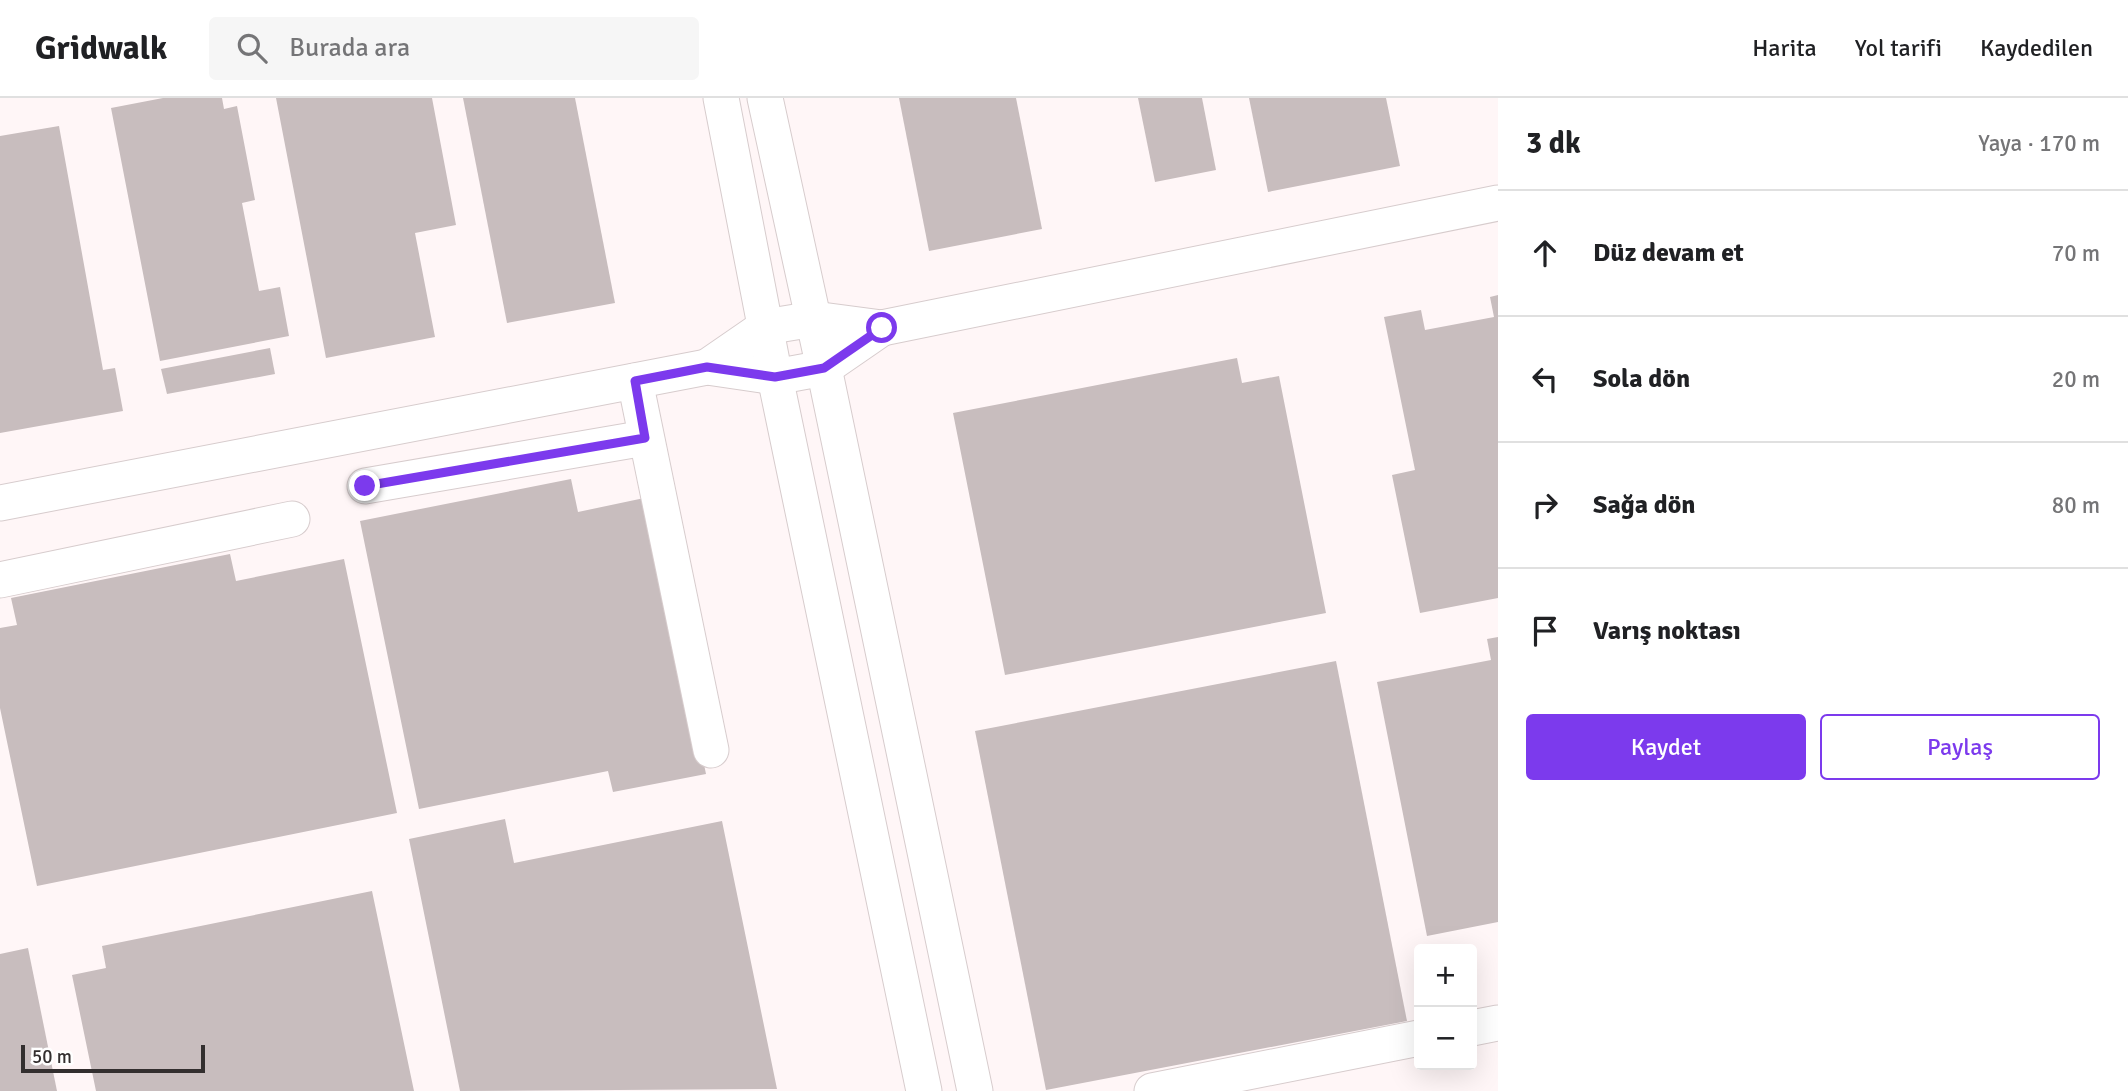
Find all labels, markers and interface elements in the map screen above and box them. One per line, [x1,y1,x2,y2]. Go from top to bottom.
search box [209,17,699,80]
text: Gridwalk [35,28,167,69]
icon: search [233,29,271,67]
text: Burada ara [289,32,410,64]
text: Harita [1752,33,1817,63]
text: Yol tarifi [1855,33,1942,63]
text: Kaydedilen [1980,33,2093,63]
text: 3 dk [1526,125,1581,162]
text: Yaya · 170 m [1978,129,2100,158]
icon: ahead [1526,234,1564,272]
text: Düz devam et [1593,237,1744,269]
text: 70 m [2052,239,2100,268]
route start [866,312,897,343]
icon: left [1526,360,1564,398]
text: Sola dön [1593,363,1690,395]
text: 20 m [2052,365,2100,394]
route end [349,470,380,501]
icon: right [1526,486,1564,524]
text: Sağa dön [1593,489,1696,521]
text: 80 m [2052,491,2100,520]
icon: arrive [1526,612,1564,650]
text: Varış noktası [1593,615,1741,647]
button: Kaydet [1526,714,1806,780]
button: Paylaş [1820,714,2100,780]
map controls [1414,944,1477,1070]
button: + [1414,944,1477,1007]
button: − [1414,1007,1477,1070]
scale bar [21,1042,205,1074]
text: 50 m [32,1045,72,1069]

